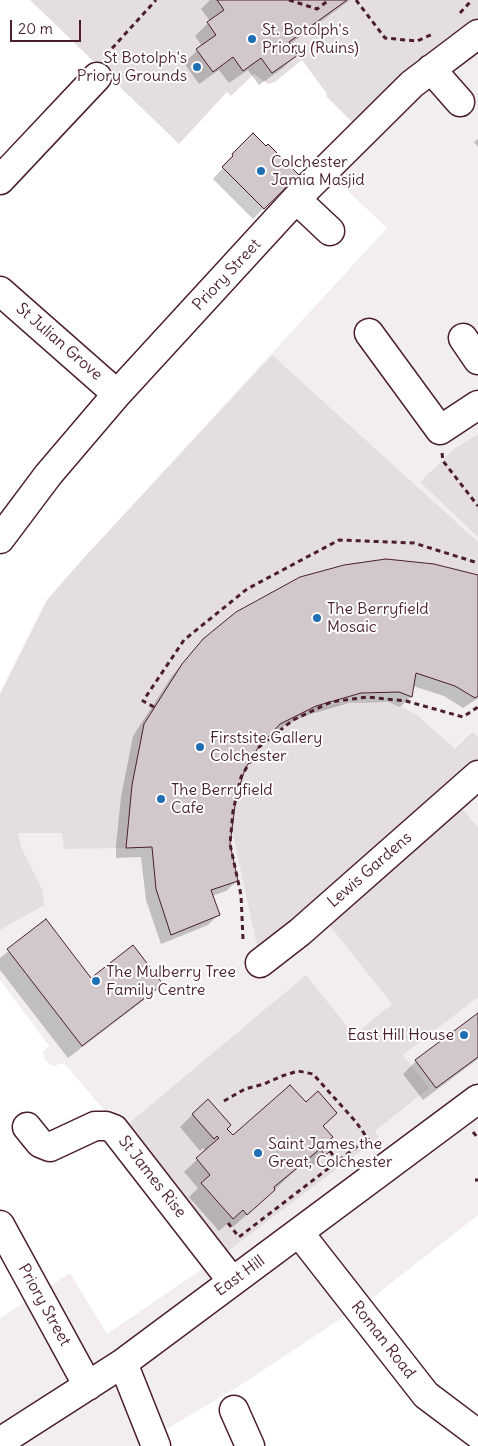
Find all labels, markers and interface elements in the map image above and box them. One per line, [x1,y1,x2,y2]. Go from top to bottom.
scale bar [12,10,84,42]
text: 20 m [18,19,53,38]
place label: St. Botolph's Priory (Ruins) [262,20,359,58]
marker: St. Botolph's Priory (Ruins) [246,33,258,45]
place label: St Botolph's Priory Grounds [77,48,187,86]
marker: St Botolph's Priory Grounds [191,61,203,73]
place label: Colchester Jamia Masjid [271,152,365,190]
marker: Colchester Jamia Masjid [255,165,267,177]
street label: Priory Street [189,235,265,315]
street label: St Julian Grove [12,299,106,385]
place label: The Berryfield Mosaic [327,599,429,637]
marker: The Berryfield Mosaic [311,612,323,624]
place label: Firstsite Gallery Colchester [210,728,322,766]
marker: Firstsite Gallery Colchester [194,741,206,753]
place label: The Berryfield Cafe [171,780,273,818]
marker: The Berryfield Cafe [155,793,167,805]
street label: Lewis Gardens [324,828,416,912]
place label: The Mulberry Tree Family Centre [106,962,236,1000]
marker: The Mulberry Tree Family Centre [90,975,102,987]
place label: East Hill House [347,1025,454,1045]
marker: East Hill House [458,1029,470,1041]
street label: St James Rise [114,1132,190,1222]
place label: Saint James the Great, Colchester [268,1134,393,1172]
marker: Saint James the Great, Colchester [252,1147,264,1159]
street label: East Hill [211,1251,269,1301]
street label: Priory Street [14,1261,74,1349]
street label: Roman Road [347,1298,419,1382]

